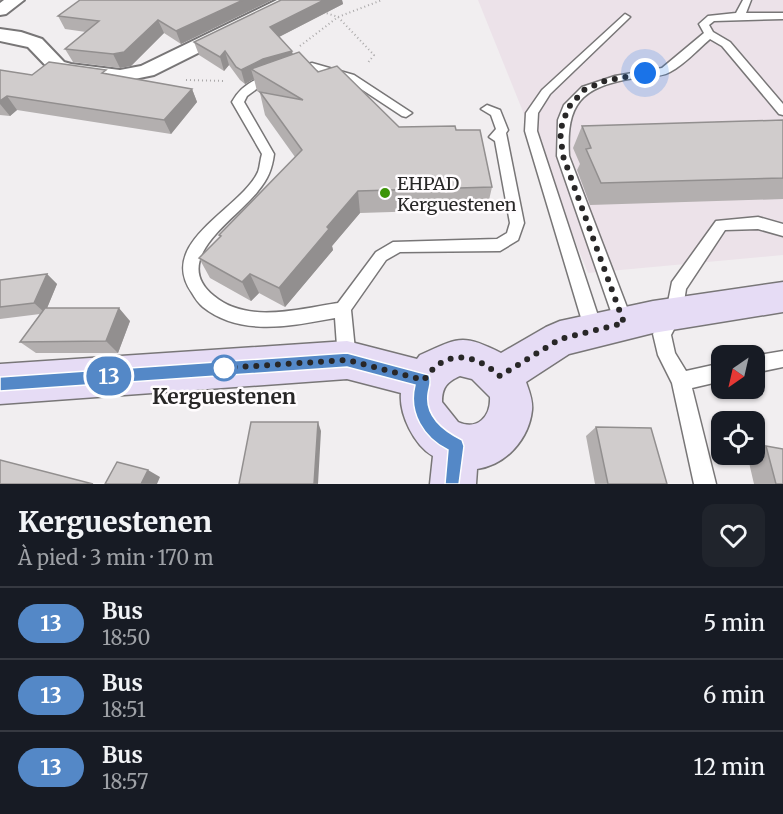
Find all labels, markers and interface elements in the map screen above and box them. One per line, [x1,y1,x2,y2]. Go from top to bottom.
your location [630,58,660,88]
place label: EHPAD Kerguestenen [397,172,517,216]
marker: EHPAD Kerguestenen [378,186,392,200]
north arrow [711,345,765,399]
map controls [711,345,765,465]
marker: Kerguestenen [211,355,237,381]
line badge: 13 [82,356,136,395]
text: 13 [98,363,120,390]
place label: Kerguestenen [152,383,296,410]
button: locate [711,411,765,465]
text: Kerguestenen [18,504,212,540]
button: heart [702,504,765,567]
text: À pied · 3 min · 170 m [18,545,214,570]
text: Bus [102,597,143,625]
text: 5 min [703,609,765,637]
text: 13 [40,610,62,637]
text: 18:50 [102,625,150,650]
text: Bus [102,669,143,697]
text: 6 min [703,681,765,709]
text: 13 [40,682,62,709]
text: 18:51 [102,697,146,722]
text: Bus [102,741,143,769]
text: 12 min [694,753,765,781]
text: 13 [40,754,62,781]
text: 18:57 [102,769,148,794]

